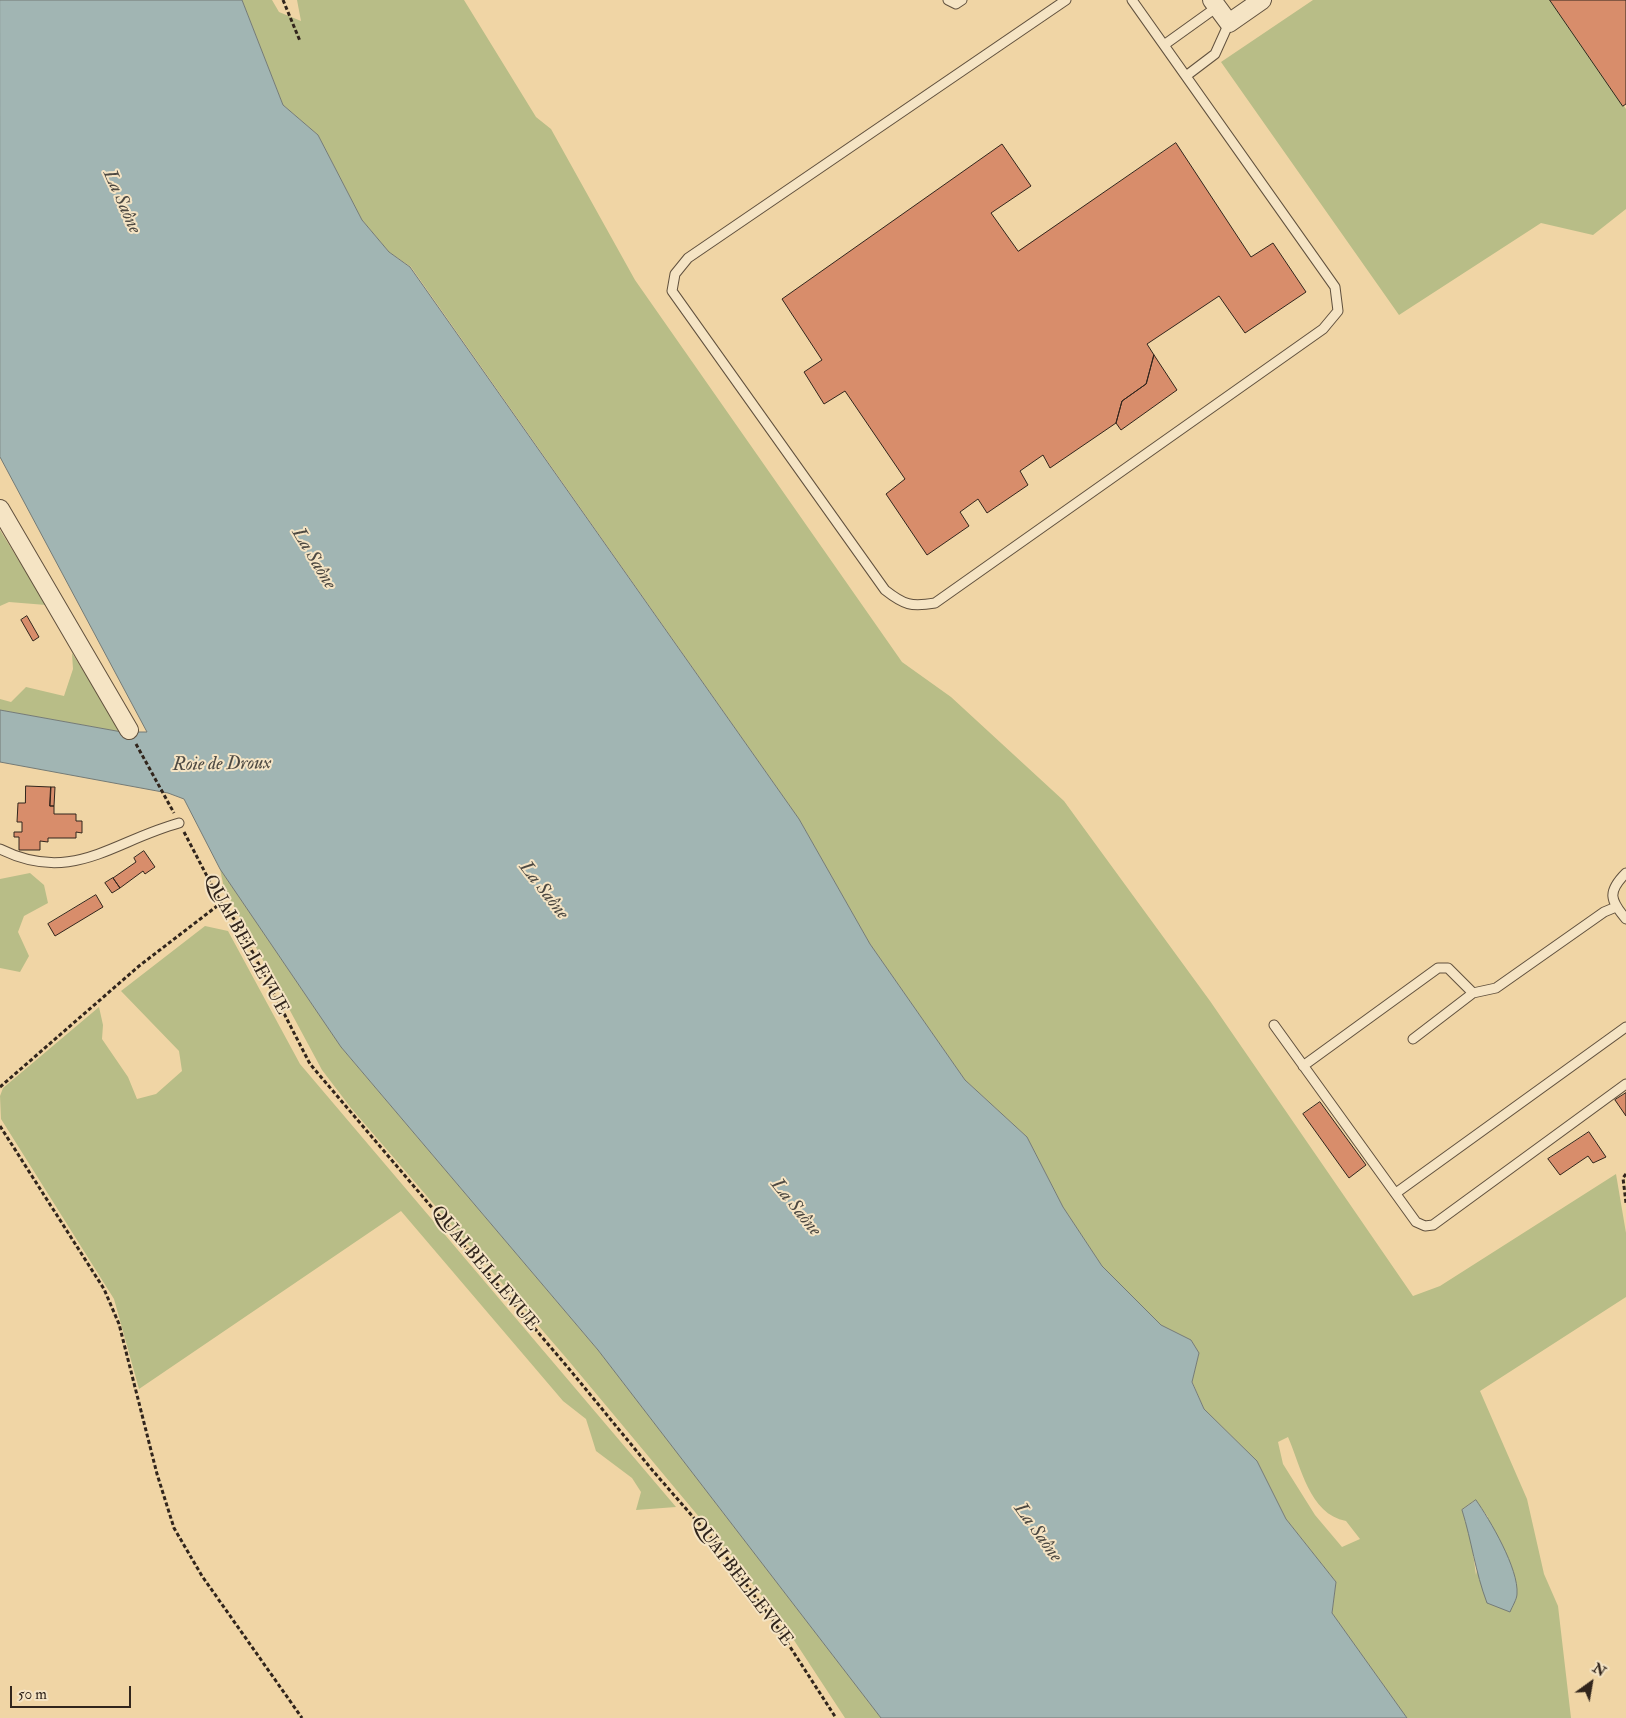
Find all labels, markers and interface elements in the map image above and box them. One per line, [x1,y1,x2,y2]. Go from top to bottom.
water label: La Saône [97,166,145,238]
water label: La Saône [286,524,340,594]
water label: Roie de Droux [172,753,272,777]
water label: La Saône [513,857,573,925]
street label: QUAI BELLEVUE [198,871,292,1019]
water label: La Saône [765,1175,825,1241]
street label: QUAI BELLEVUE [425,1202,543,1336]
water label: La Saône [1008,1499,1066,1567]
street label: QUAI BELLEVUE [685,1513,797,1651]
north arrow [1566,1658,1616,1708]
text: N [1589,1659,1609,1680]
scale bar [12,1676,134,1708]
text: 50 m [18,1685,47,1704]

